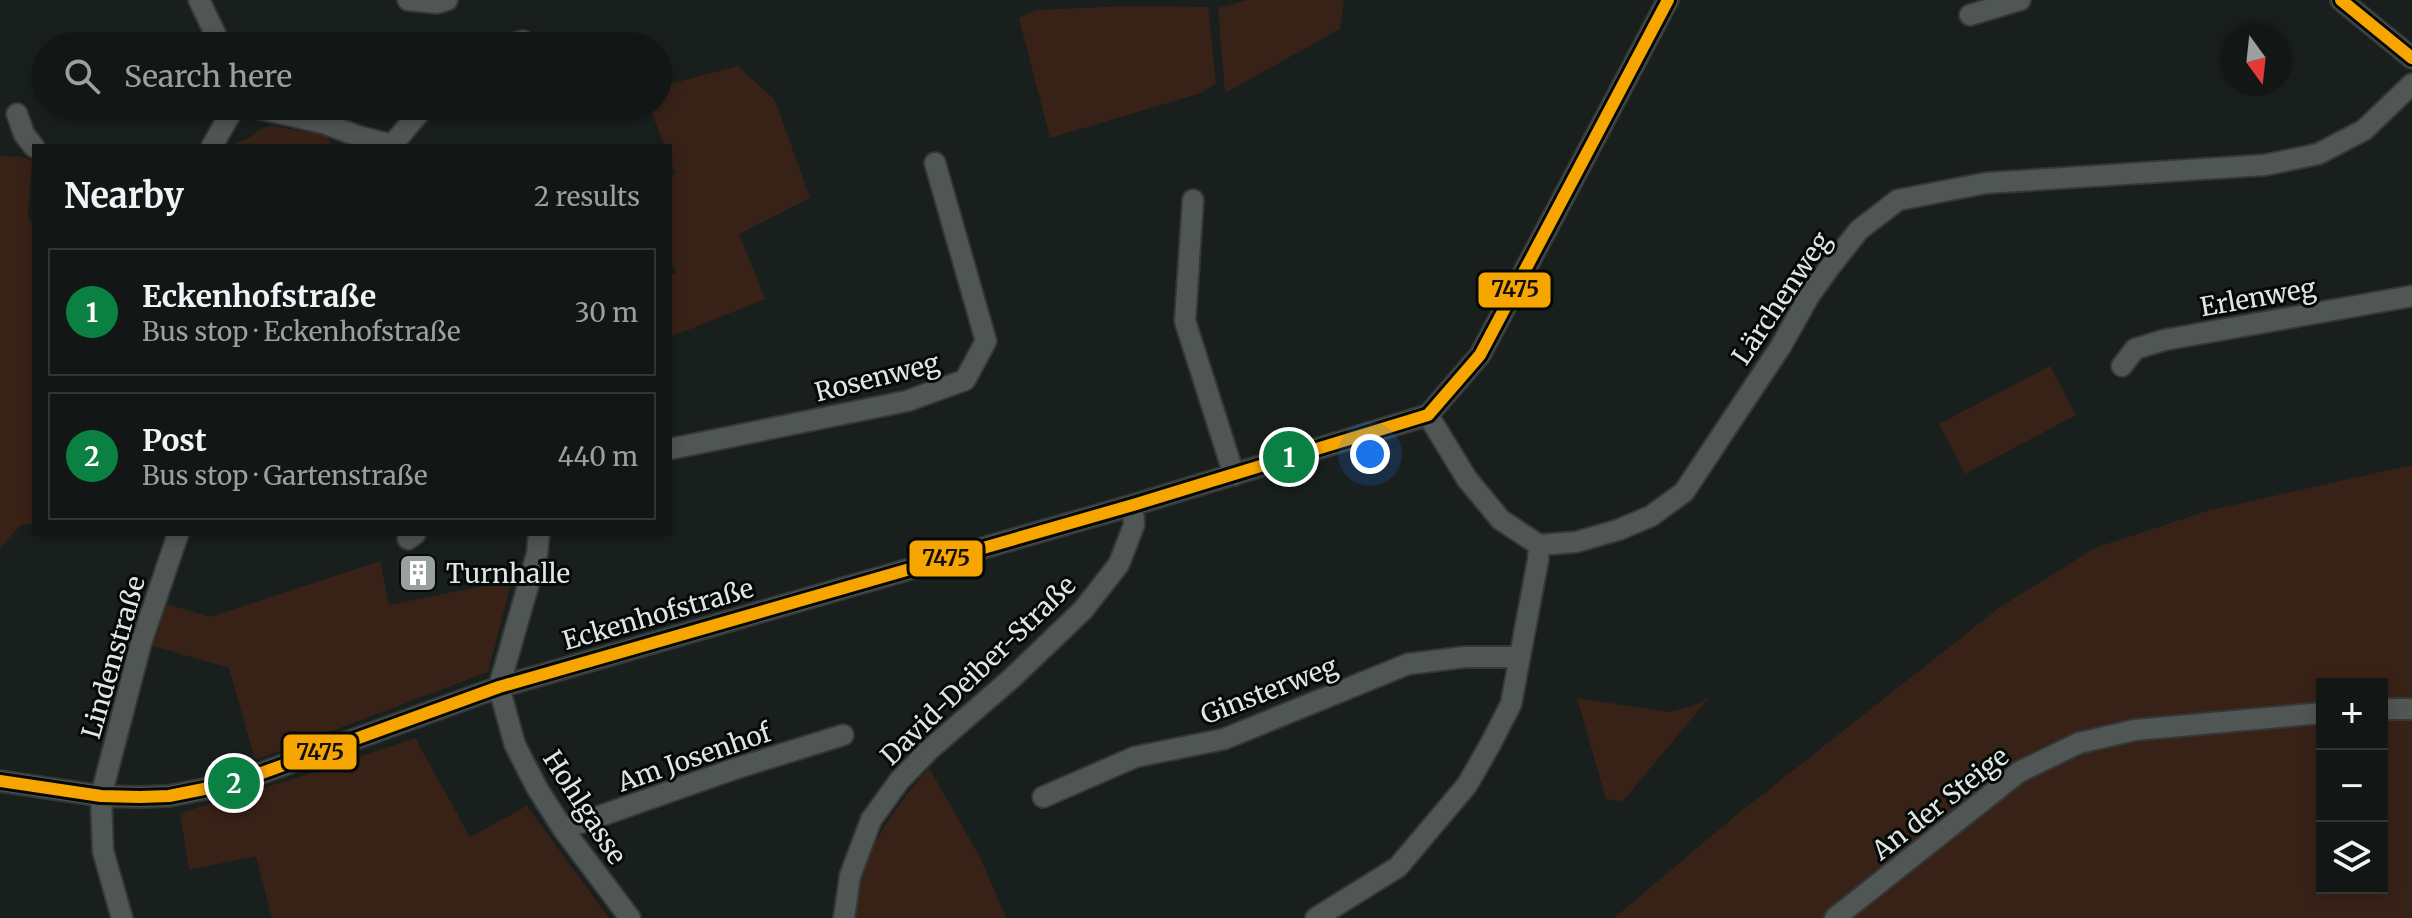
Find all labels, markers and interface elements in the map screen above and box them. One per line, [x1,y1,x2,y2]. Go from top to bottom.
north arrow [2220,24,2292,96]
search box [32,32,672,120]
icon: search [60,54,104,98]
text: Search here [124,57,292,95]
text: Nearby [64,175,184,217]
text: 2 results [534,180,640,213]
street label: Lärchenweg [1724,225,1838,371]
line badge: 7475 [1477,271,1552,309]
street label: Erlenweg [2197,271,2319,323]
text: 7475 [1491,275,1539,303]
text: Eckenhofstraße [142,277,376,315]
text: 1 [86,296,98,329]
text: 30 m [575,296,638,329]
text: Bus stop · Eckenhofstraße [142,315,461,348]
street label: Rosenweg [811,346,943,408]
text: Post [142,421,207,459]
pin: 1 [1263,427,1315,487]
your location [1350,434,1390,474]
text: 2 [84,440,100,473]
text: 440 m [558,440,638,473]
text: Bus stop · Gartenstraße [142,459,428,492]
line badge: 7475 [908,539,984,578]
text: 7475 [922,544,970,572]
building icon: Turnhalle [397,552,439,594]
place label: Turnhalle [446,557,570,590]
street label: David-Deiber-Straße [874,568,1082,772]
street label: Eckenhofstraße [559,571,757,657]
street label: Lindenstraße [74,572,152,742]
street label: Ginsterweg [1196,649,1342,731]
map controls [2316,678,2388,894]
button: + [2316,678,2388,750]
street label: Am Josenhof [612,715,776,799]
line badge: 7475 [282,733,358,771]
text: 7475 [296,738,344,766]
street label: An der Steige [1864,739,2015,867]
street label: Hohlgasse [536,744,634,870]
button: − [2316,750,2388,822]
pin: 2 [208,753,260,813]
button: layers [2316,822,2388,894]

